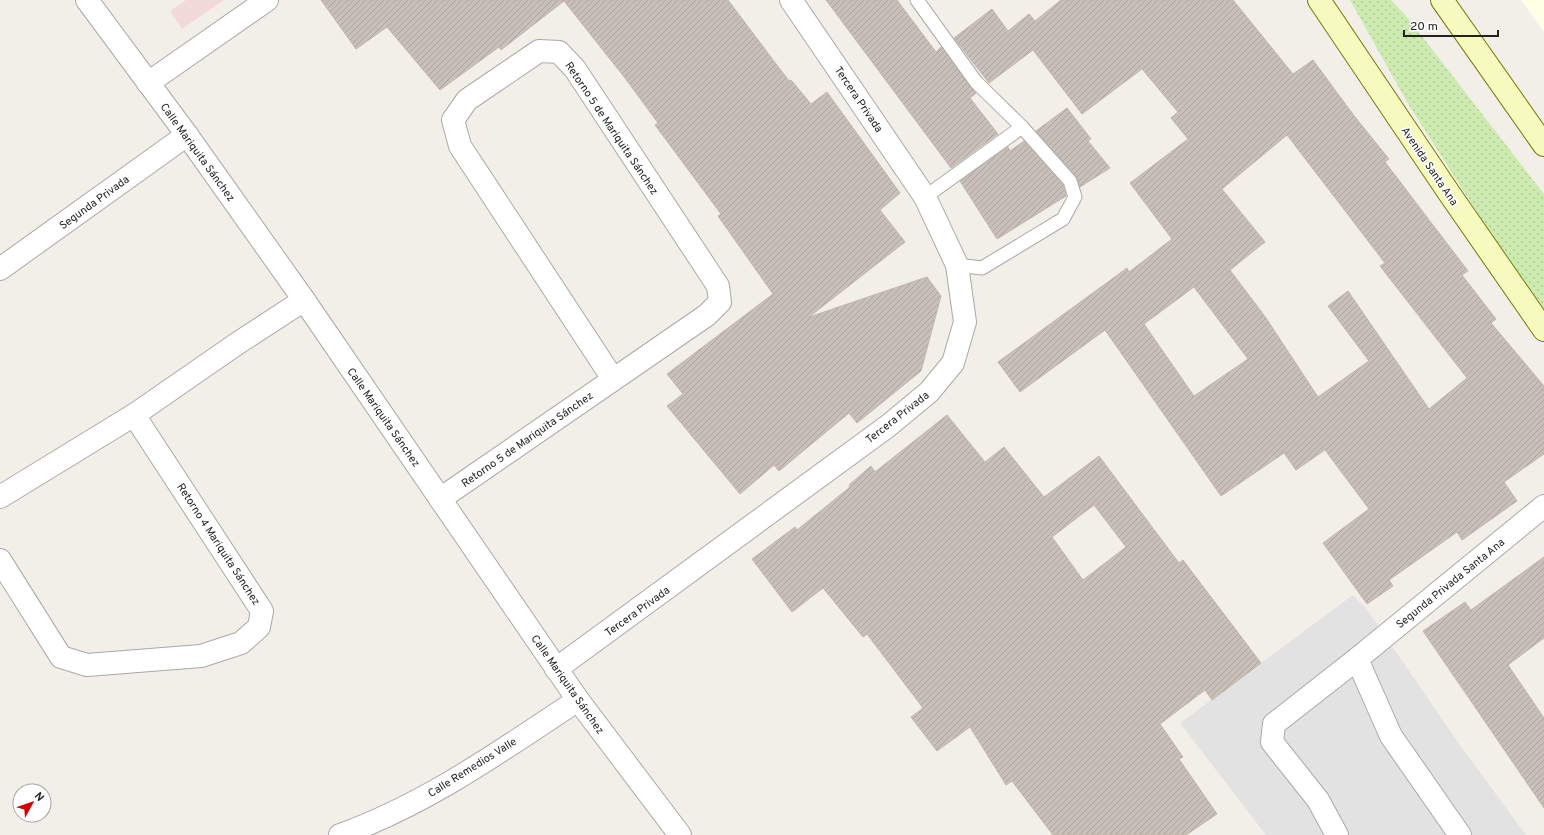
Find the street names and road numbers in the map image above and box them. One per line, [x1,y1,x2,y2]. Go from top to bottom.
street label: Retorno 5 de Mariquita Sánchez [561,59,661,198]
street label: Tercera Privada [831,64,886,135]
street label: Calle Mariquita Sánchez [157,101,238,205]
street label: Avenida Santa Ana [1398,124,1461,209]
street label: Segunda Privada [57,173,133,233]
street label: Calle Mariquita Sánchez [344,365,423,470]
street label: Retorno 5 de Mariquita Sánchez [459,389,596,491]
street label: Tercera Privada [863,389,932,447]
street label: Retorno 4 Mariquita Sánchez [173,481,263,608]
street label: Segunda Privada Santa Ana [1393,535,1508,632]
street label: Tercera Privada [602,583,673,640]
street label: Calle Mariquita Sánchez [528,632,607,737]
street label: Calle Remedios Valle [426,735,520,801]

